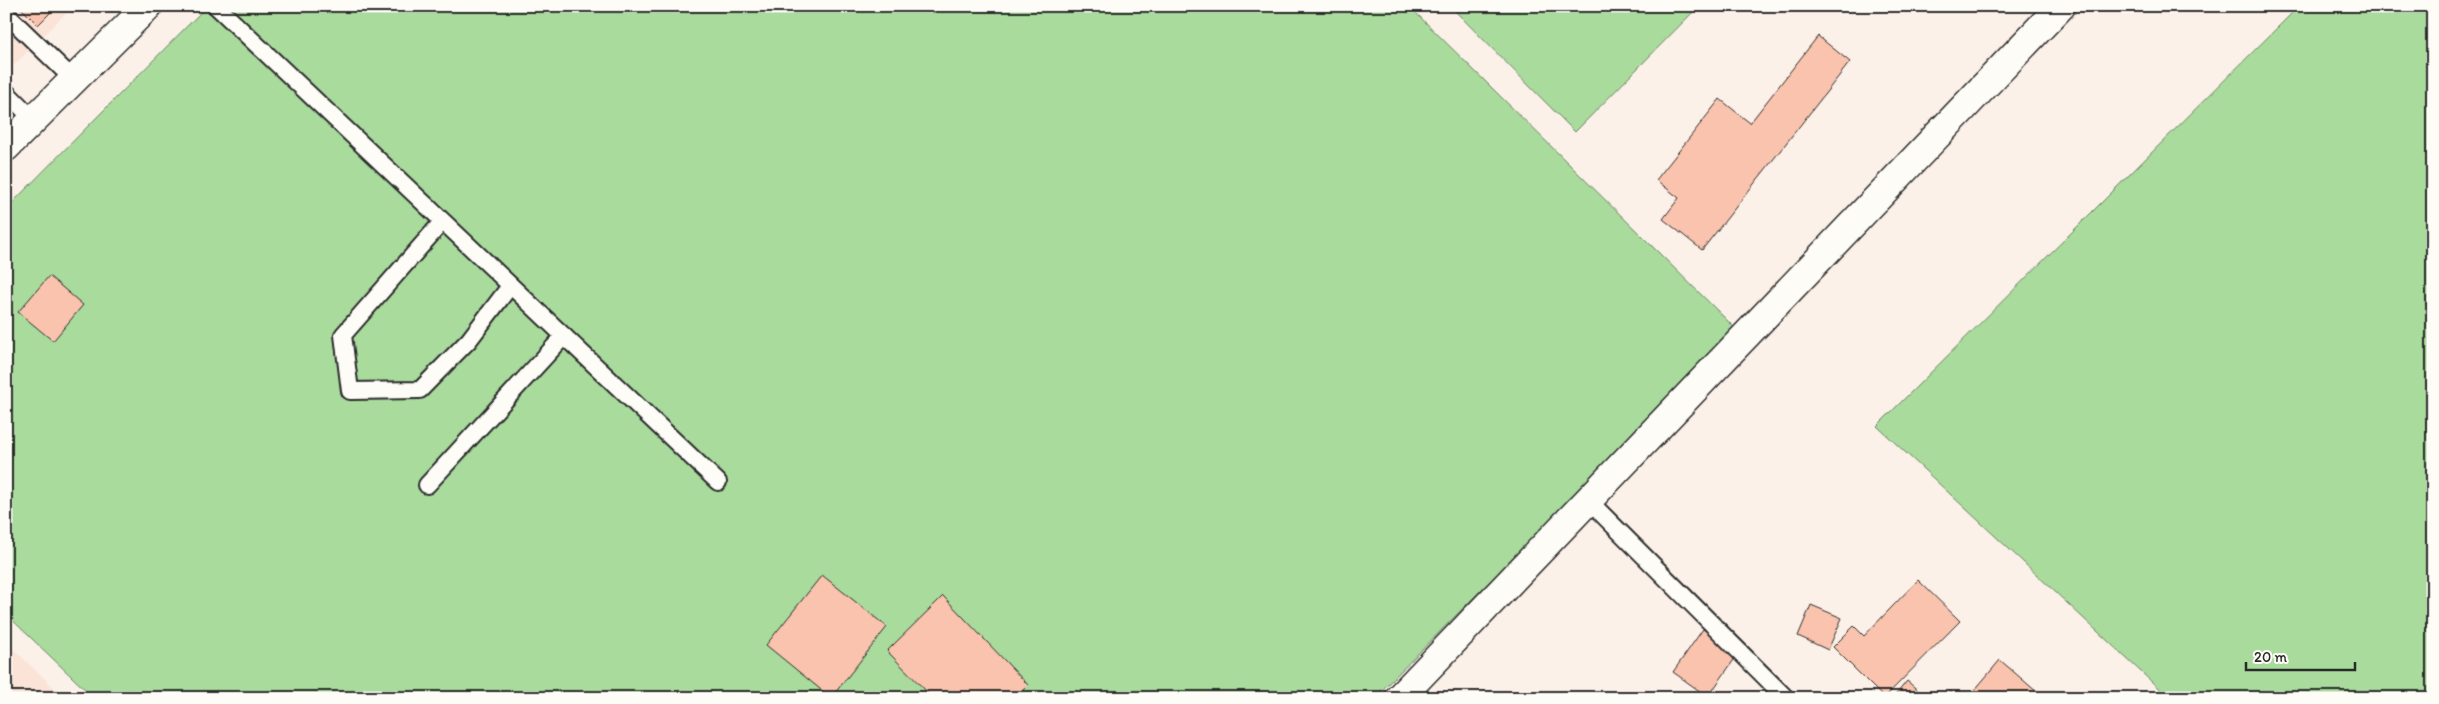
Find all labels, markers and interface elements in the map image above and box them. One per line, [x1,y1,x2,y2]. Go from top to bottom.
scale bar [2246,639,2355,671]
text: 20 m [2254,648,2288,666]

